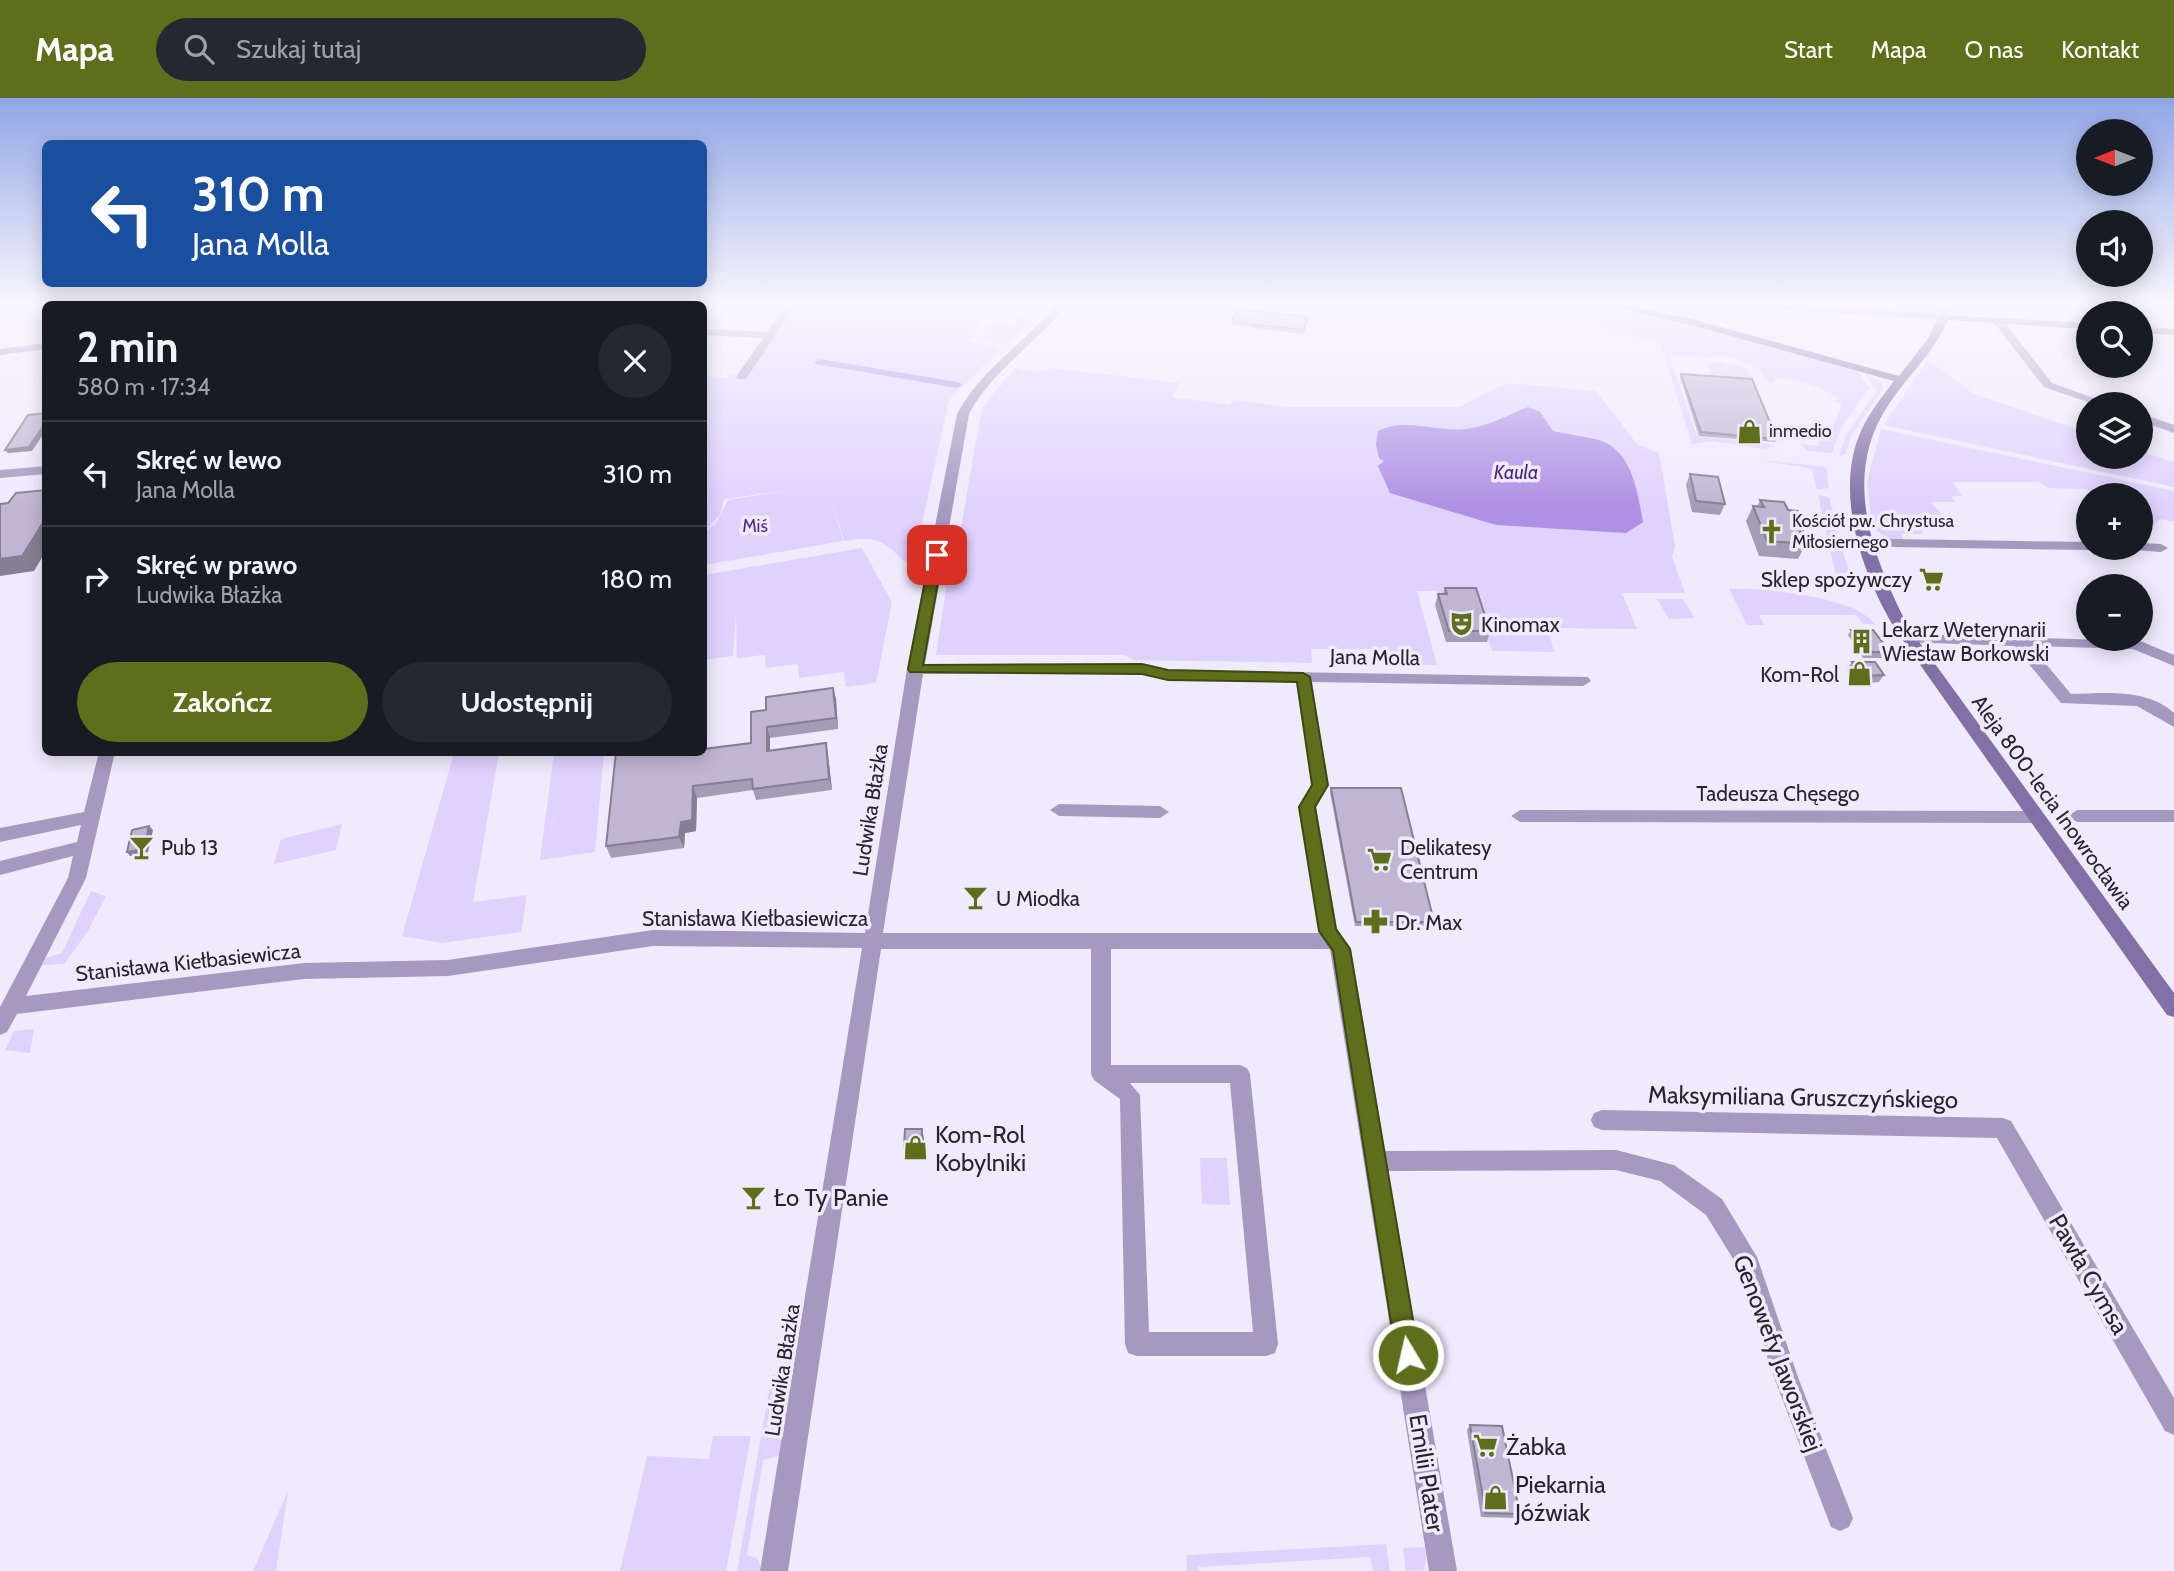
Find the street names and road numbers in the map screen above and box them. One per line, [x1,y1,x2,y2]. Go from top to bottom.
street label: Jana Molla [1329,644,1420,670]
street label: Aleja 800-lecia Inowrocławia [1966,690,2139,915]
street label: Ludwika Błażka [847,742,893,878]
street label: Tadeusza Chęsego [1696,781,1860,806]
street label: Stanisława Kiełbasiewicza [642,906,868,931]
street label: Stanisława Kiełbasiewicza [74,938,302,986]
street label: Maksymiliana Gruszczyńskiego [1648,1080,1958,1114]
street label: Pawła Cymsa [2043,1209,2135,1340]
street label: Genowefy Jaworskiej [1727,1251,1829,1455]
street label: Ludwika Błażka [759,1302,805,1438]
street label: Emilii Plater [1403,1412,1451,1534]

